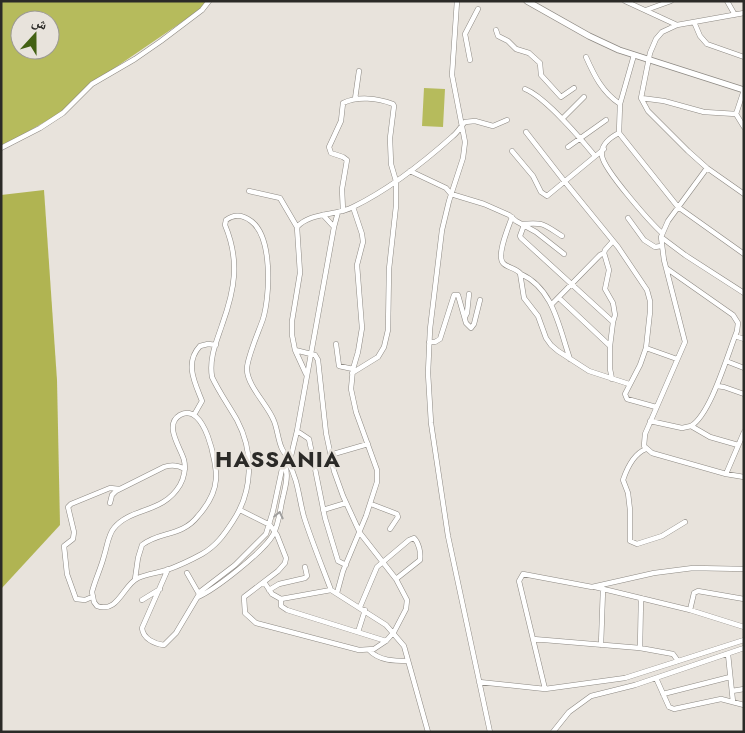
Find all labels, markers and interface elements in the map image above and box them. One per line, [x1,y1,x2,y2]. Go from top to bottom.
north arrow [10,10,60,60]
text: ش [29,11,50,35]
district label: HASSANIA [215,443,341,475]
one-way arrow [273,511,284,520]

